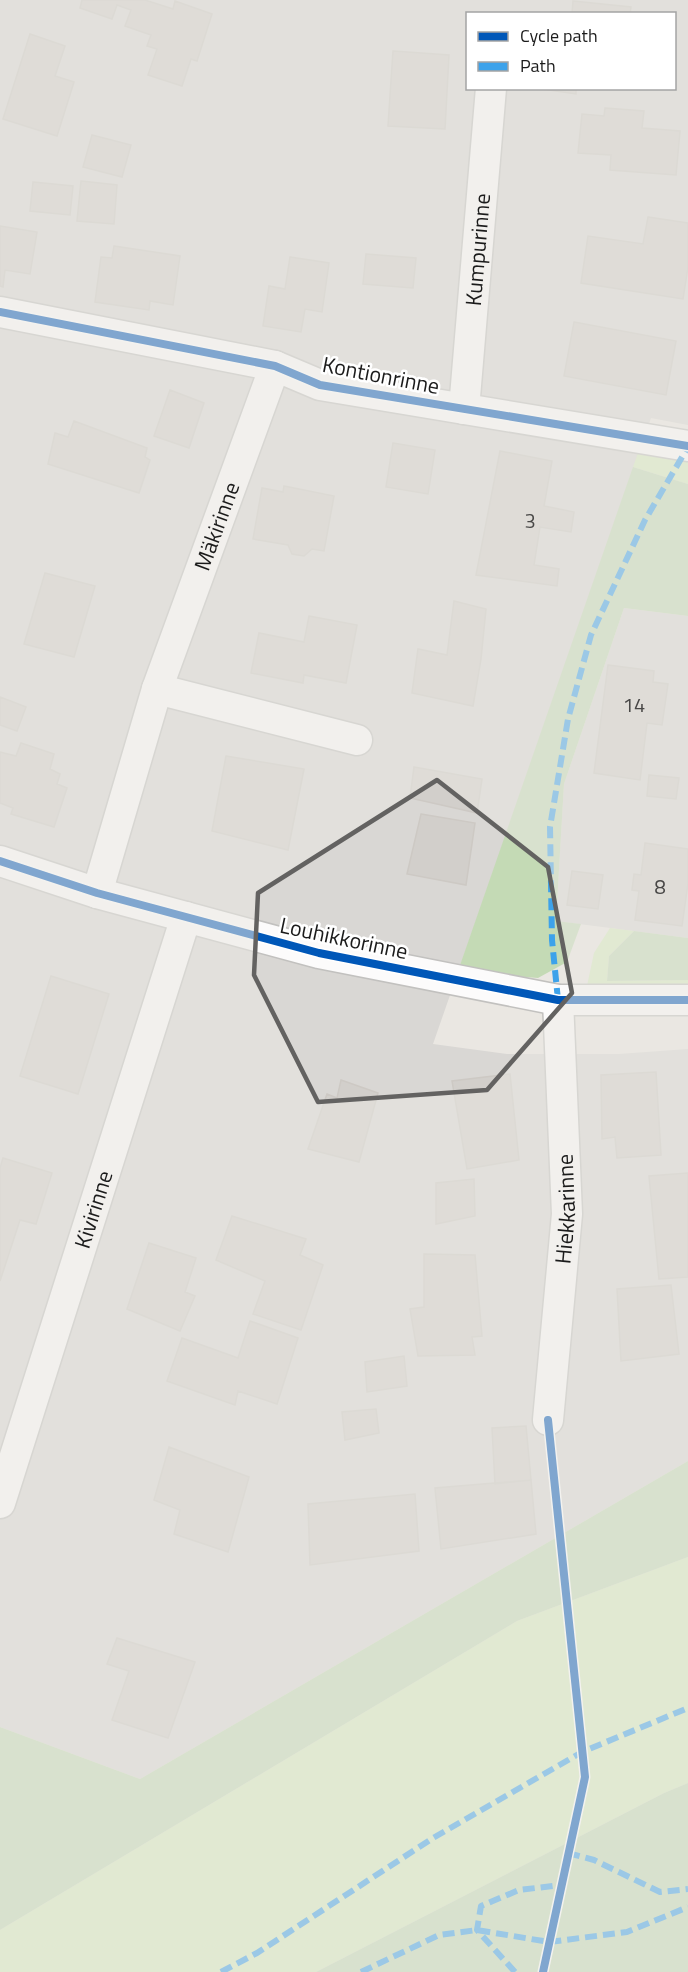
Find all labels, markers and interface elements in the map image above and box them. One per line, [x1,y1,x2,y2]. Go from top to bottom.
legend [466,12,676,90]
text: Cycle path [520,22,598,49]
text: Path [520,52,556,79]
street label: Kumpurinne [456,192,499,307]
street label: Kontionrinne [319,347,443,403]
street label: Mäkirinne [185,477,248,575]
house number: 3 [524,505,536,536]
house number: 14 [623,689,645,720]
house number: 8 [654,871,666,902]
street label: Louhikkorinne [277,908,411,968]
street label: Hiekkarinne [545,1153,584,1265]
street label: Kivirinne [65,1166,121,1253]

